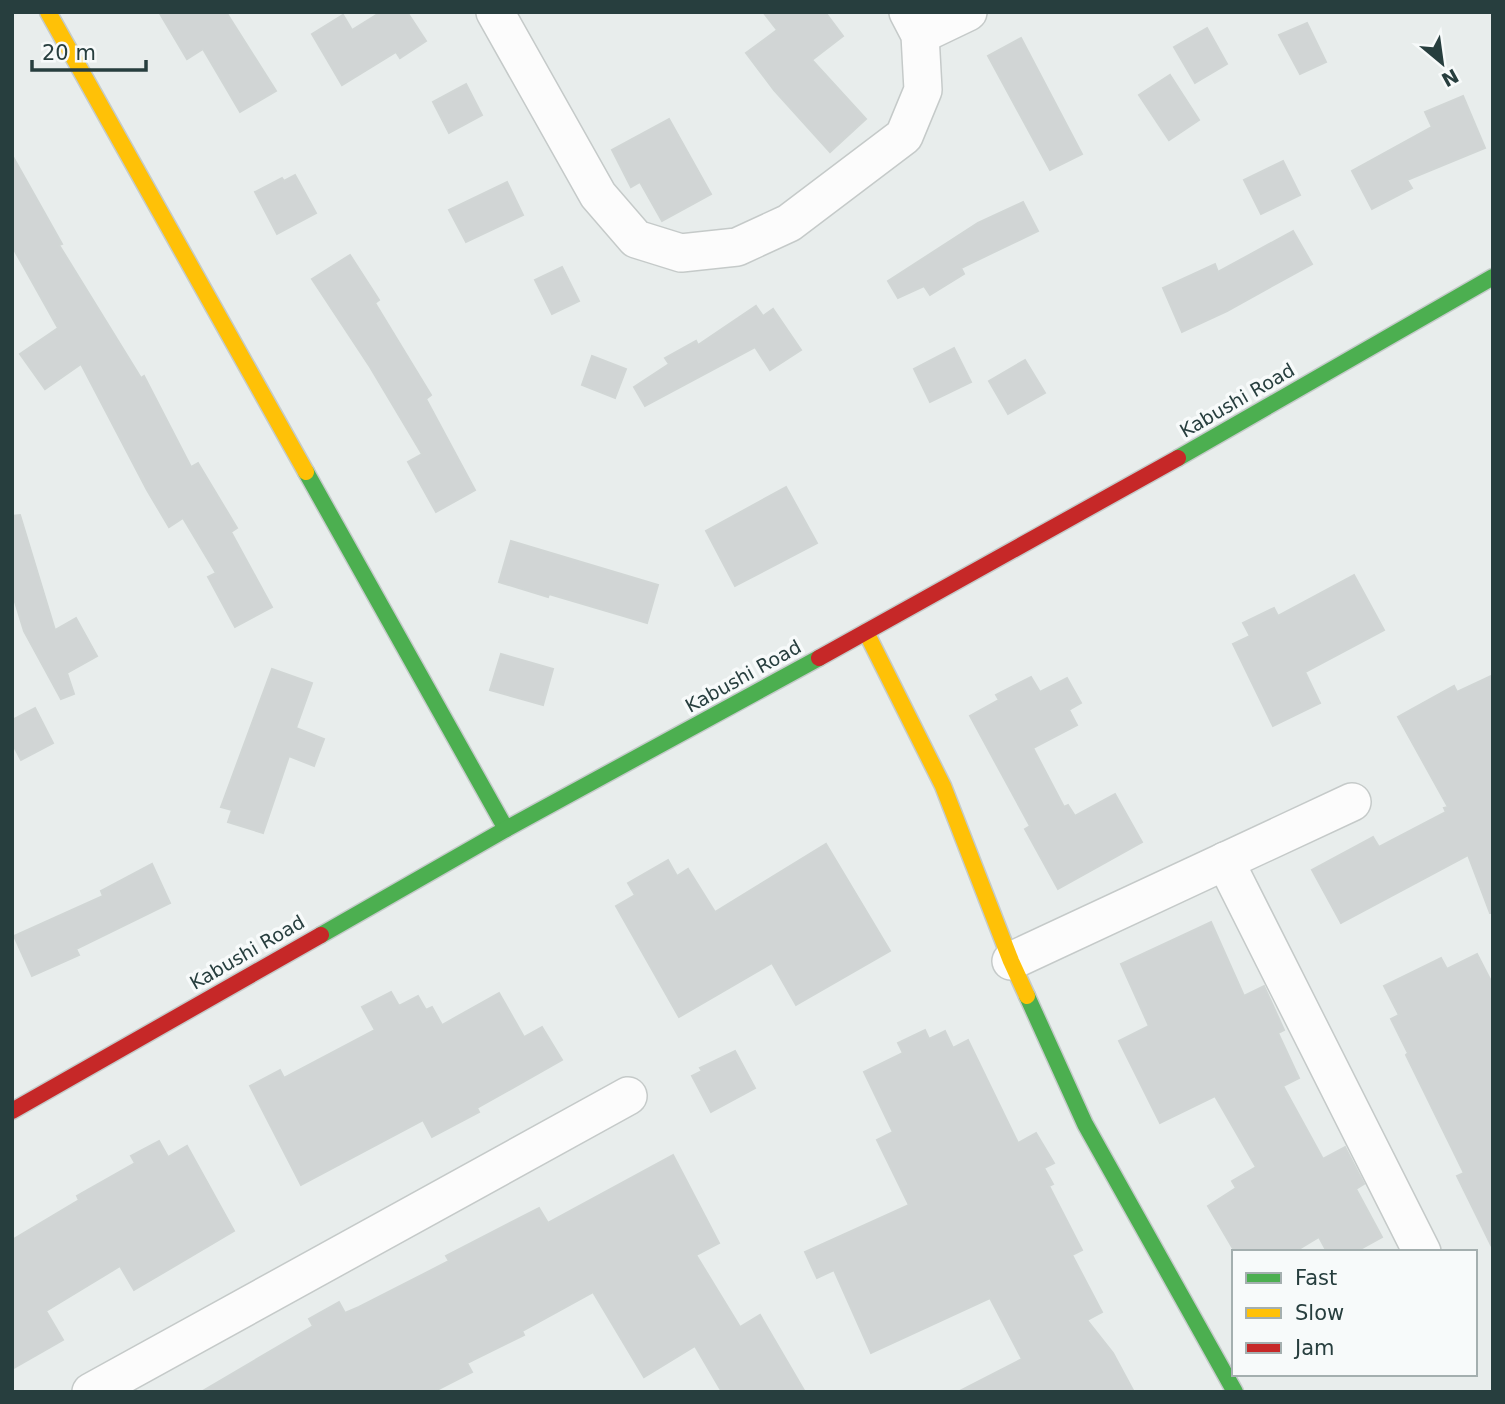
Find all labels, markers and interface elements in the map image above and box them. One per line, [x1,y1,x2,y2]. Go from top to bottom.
scale bar [32,28,145,72]
north arrow [1407,28,1477,98]
text: 20 m [42,41,96,65]
text: N [1438,64,1463,91]
street label: Kabushi Road [1176,358,1298,442]
street label: Kabushi Road [681,635,805,717]
street label: Kabushi Road [186,910,308,994]
legend [1232,1250,1477,1376]
text: Fast [1295,1266,1337,1290]
text: Slow [1295,1301,1344,1325]
text: Jam [1293,1336,1335,1360]

